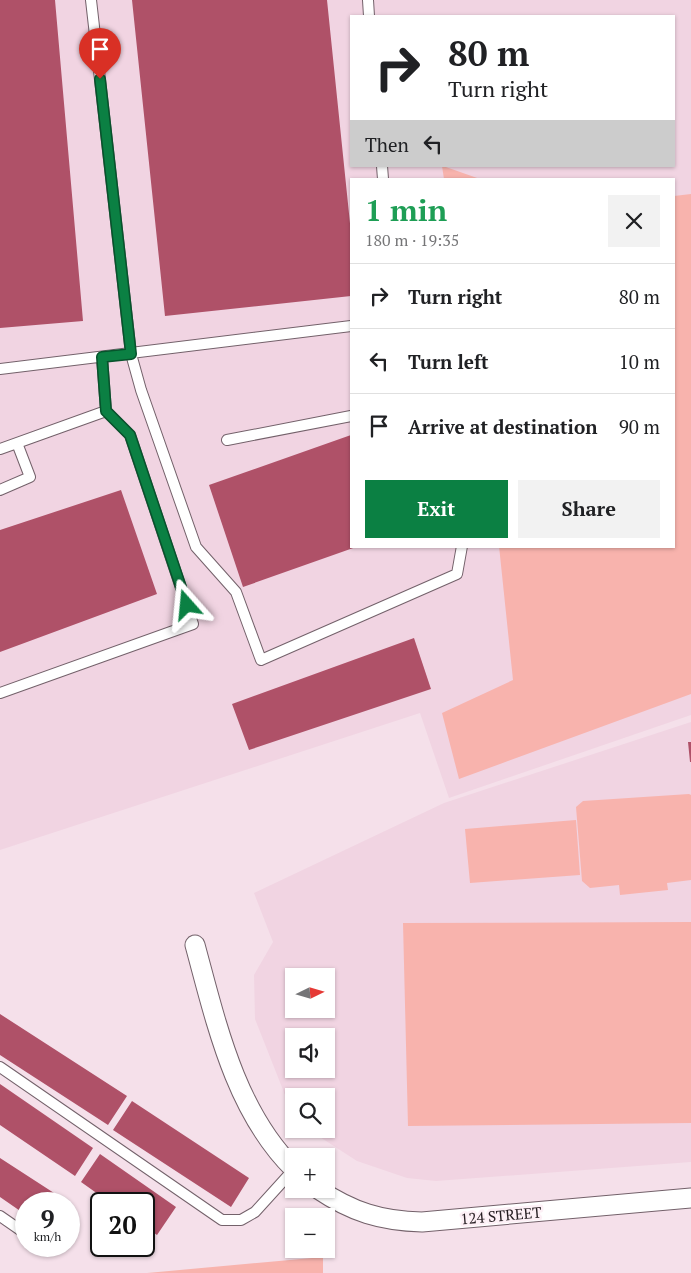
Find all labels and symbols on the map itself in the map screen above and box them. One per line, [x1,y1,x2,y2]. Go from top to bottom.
pin [79,28,121,79]
position arrow [160,578,212,630]
north arrow [285,968,335,1018]
speed limit sign: 20 [90,1192,155,1257]
street label: 124 STREET [460,1201,542,1229]

